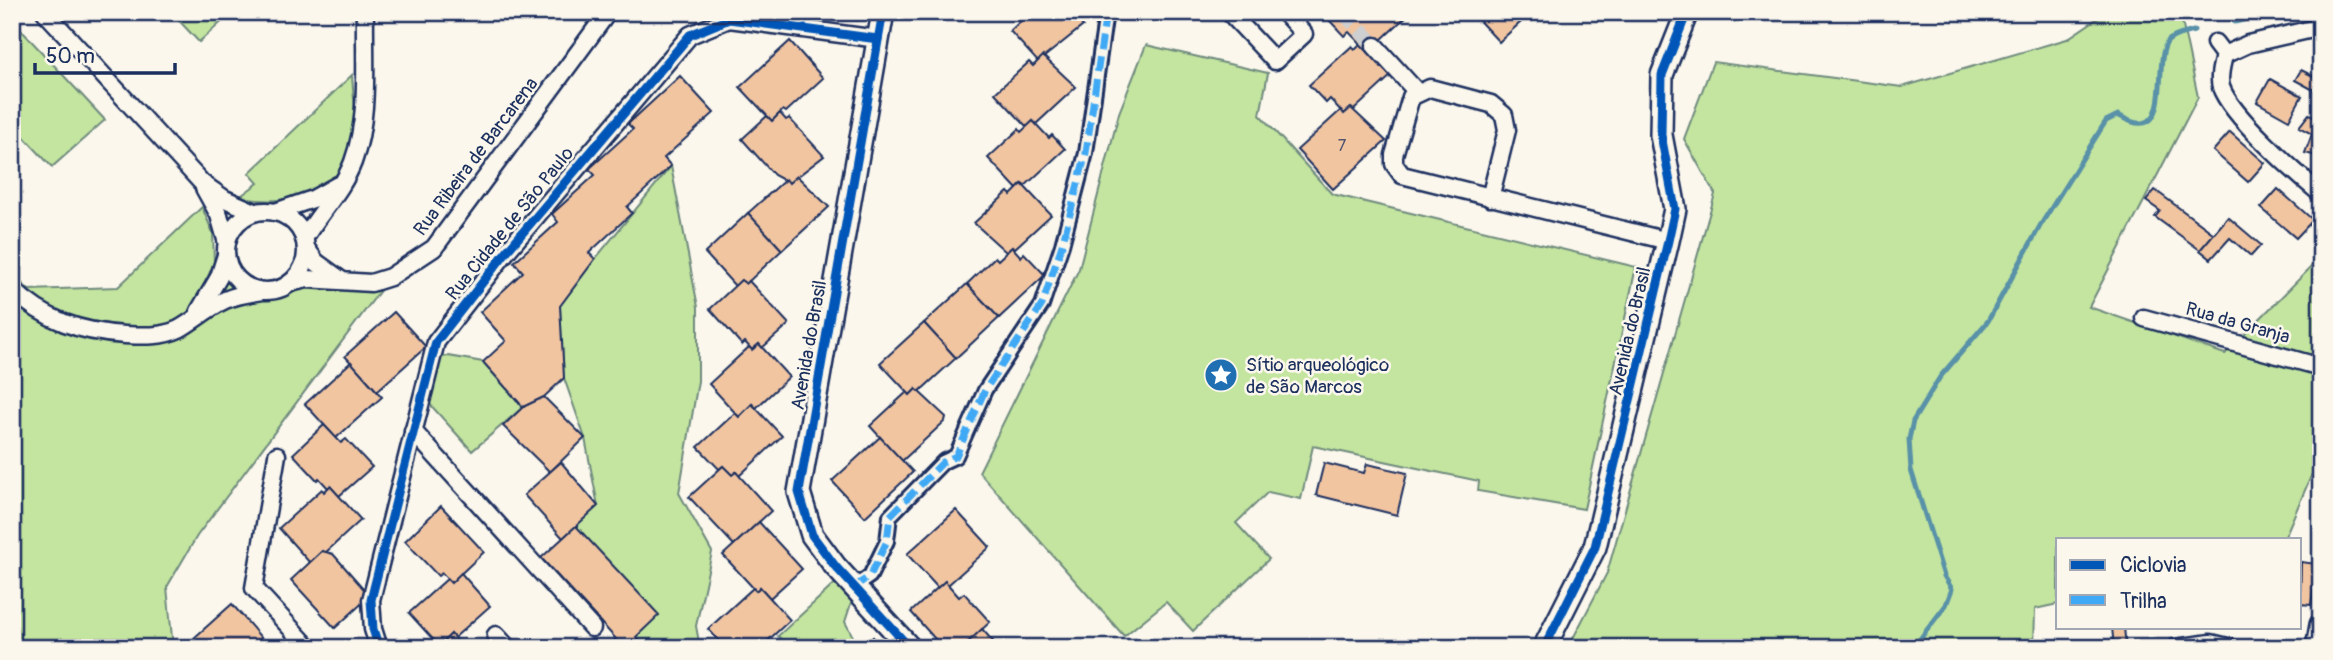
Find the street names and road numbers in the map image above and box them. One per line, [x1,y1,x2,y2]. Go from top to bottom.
street label: Rua Ribeira de Barcarena [408,72,543,241]
street label: Rua Cidade de São Paulo [441,142,579,305]
street label: Avenida do Brasil [1604,265,1656,398]
street label: Avenida do Brasil [786,279,832,412]
street label: Rua da Granja [2183,297,2293,349]

